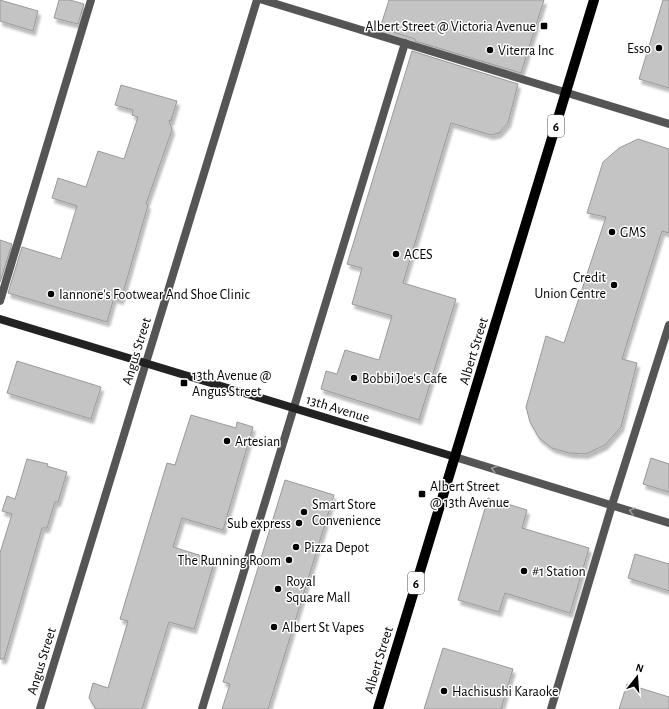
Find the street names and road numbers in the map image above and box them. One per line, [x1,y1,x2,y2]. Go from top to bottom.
road number: 6 [548,115,564,137]
street label: Angus Street [120,315,154,387]
street label: Albert Street [457,316,491,387]
street label: 13th Avenue [304,393,371,425]
road number: 6 [408,572,424,594]
street label: Angus Street [25,625,59,697]
street label: Albert Street [362,625,396,696]

